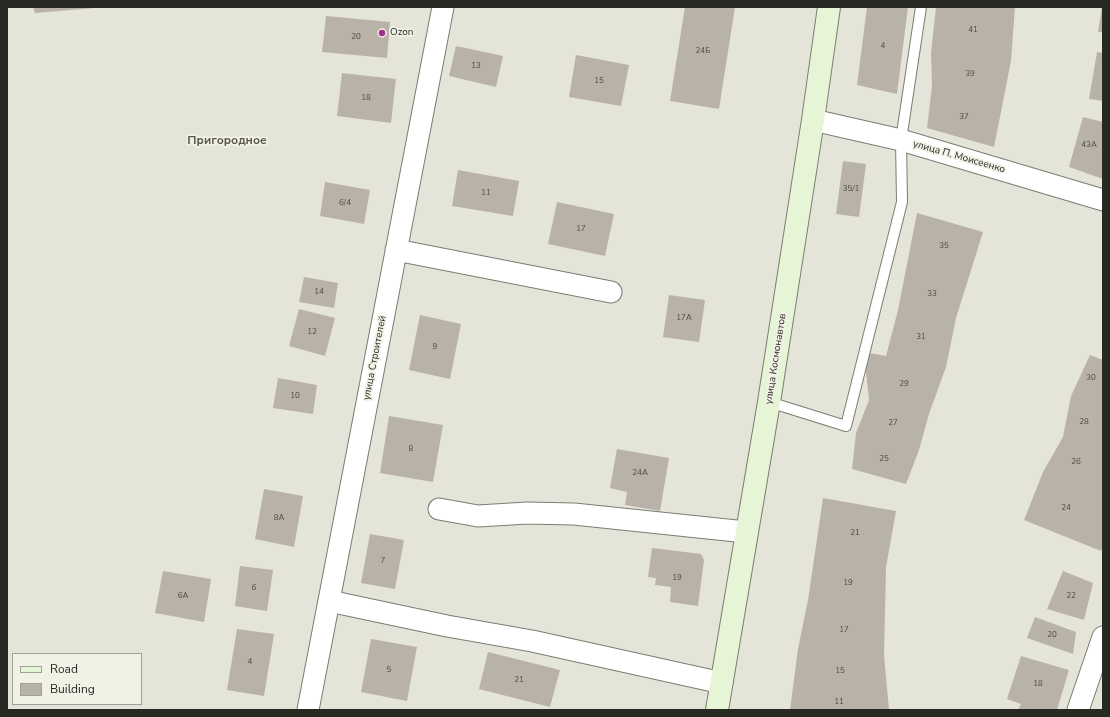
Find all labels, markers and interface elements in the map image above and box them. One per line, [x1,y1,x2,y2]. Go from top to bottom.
house number: 41 [968,25,978,35]
place label: Ozon [390,27,413,39]
marker: Ozon [377,28,387,38]
house number: 20 [351,32,361,42]
house number: 4 [881,41,885,51]
house number: 24Б [696,46,710,56]
house number: 13 [471,61,481,71]
house number: 39 [965,69,975,79]
house number: 15 [594,76,604,86]
house number: 18 [361,93,371,103]
house number: 37 [959,112,969,122]
district label: Пригородное [187,134,267,148]
street label: улица П. Моисеенко [912,138,1006,176]
house number: 43А [1081,140,1097,150]
house number: 35/1 [843,184,859,194]
house number: 11 [481,188,491,198]
house number: 6/4 [339,198,351,208]
house number: 17 [576,224,586,234]
house number: 35 [939,241,949,251]
house number: 14 [314,287,324,297]
house number: 33 [927,289,937,299]
house number: 17А [676,313,692,323]
street label: улица Космонавтов [763,313,789,405]
street label: улица Строителей [361,315,389,401]
house number: 12 [307,327,317,337]
house number: 31 [916,332,926,342]
house number: 9 [433,342,437,352]
house number: 30 [1086,373,1096,383]
house number: 29 [899,379,909,389]
house number: 10 [290,391,300,401]
house number: 28 [1079,417,1089,427]
house number: 27 [888,418,898,428]
house number: 8 [409,444,413,454]
house number: 25 [879,454,889,464]
house number: 26 [1071,457,1081,467]
house number: 24А [632,468,648,478]
house number: 24 [1061,503,1071,513]
house number: 8А [274,513,284,523]
house number: 21 [850,528,860,538]
house number: 7 [381,556,385,566]
house number: 19 [672,573,682,583]
house number: 19 [843,578,853,588]
house number: 6 [252,583,256,593]
house number: 6А [178,591,188,601]
house number: 22 [1066,591,1076,601]
house number: 17 [839,625,849,635]
house number: 20 [1047,630,1057,640]
legend [12,653,142,705]
house number: 4 [248,657,252,667]
text: Road [50,661,78,677]
house number: 5 [387,665,391,675]
house number: 15 [835,666,845,676]
house number: 21 [514,675,524,685]
house number: 18 [1033,679,1043,689]
text: Building [50,681,95,697]
house number: 11 [834,697,844,707]

